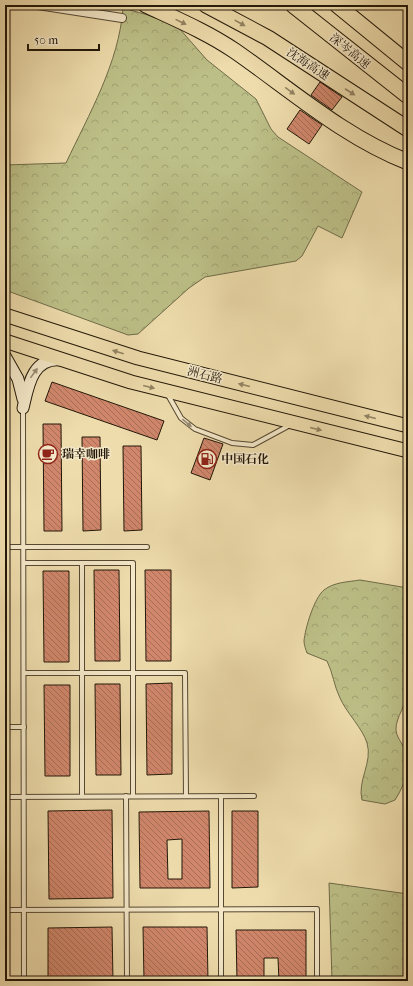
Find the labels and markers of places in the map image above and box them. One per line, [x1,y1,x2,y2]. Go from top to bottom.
cafe icon: 瑞幸咖啡 [37,443,59,465]
place label: 瑞幸咖啡 [62,447,110,461]
fuel station icon: 中国石化 [196,448,218,470]
place label: 中国石化 [221,452,269,466]

